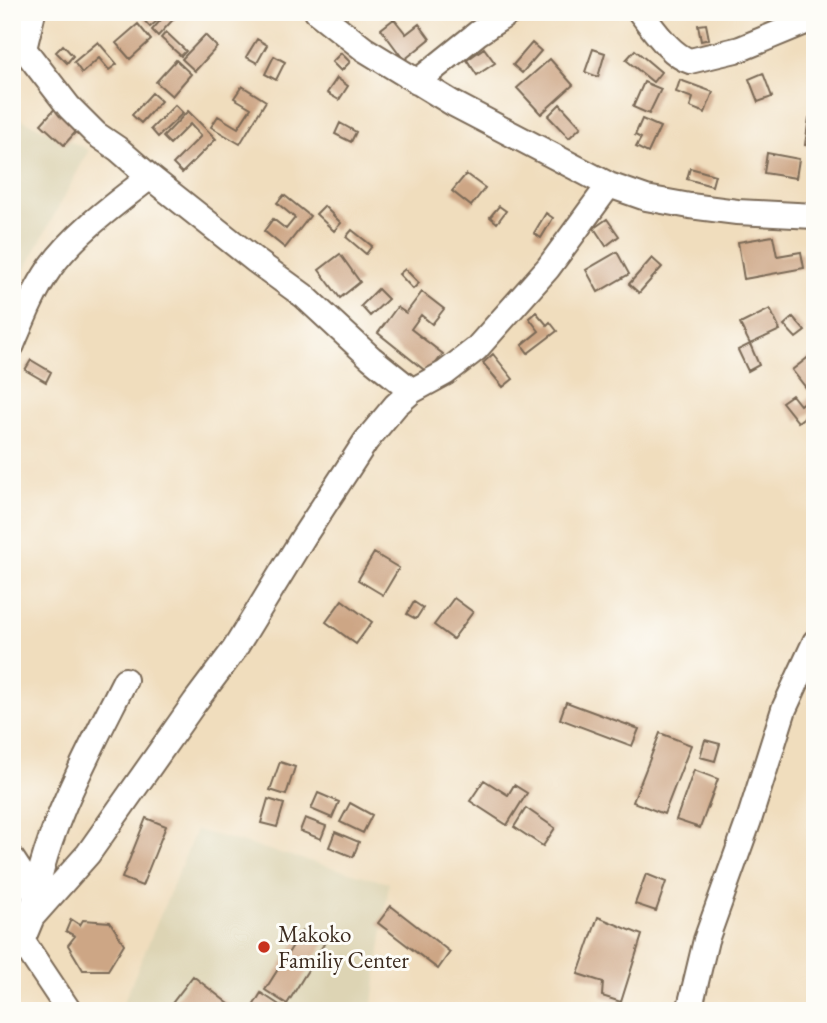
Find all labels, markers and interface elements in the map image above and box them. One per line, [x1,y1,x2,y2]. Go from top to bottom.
place label: Makoko Familiy Center [278,919,409,975]
marker: Makoko Familiy Center [256,939,272,955]

